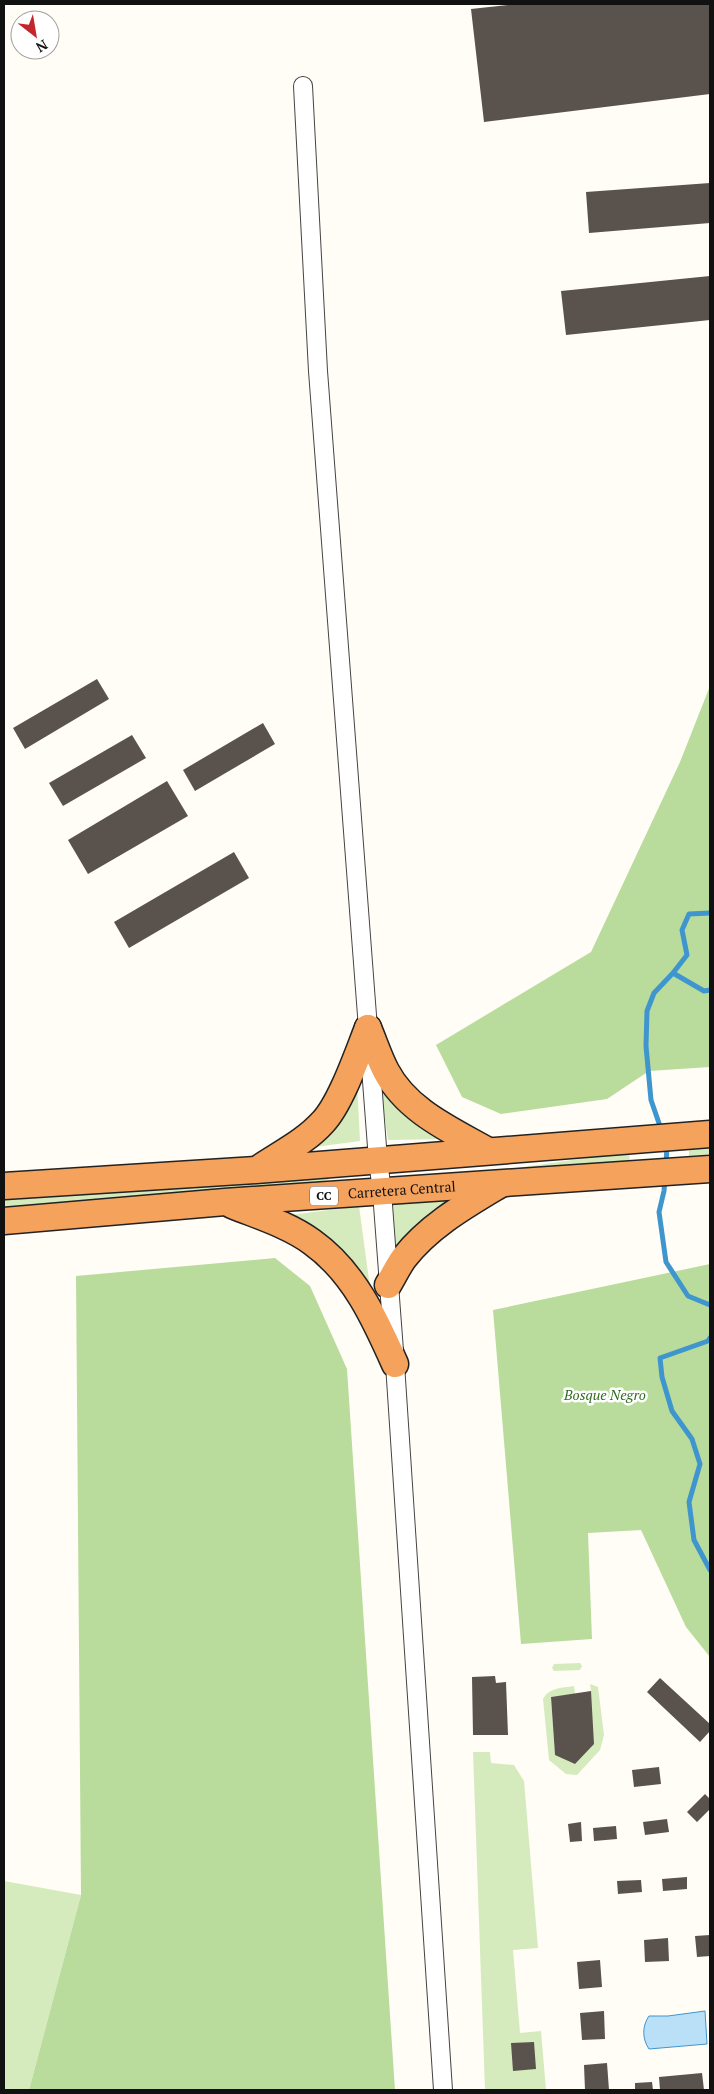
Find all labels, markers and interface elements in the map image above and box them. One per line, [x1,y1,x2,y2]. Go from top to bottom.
north arrow [10,10,60,60]
text: N [32,36,51,58]
street label: Carretera Central [347,1176,456,1203]
road number: CC [310,1186,338,1206]
park label: Bosque Negro [563,1385,646,1404]

